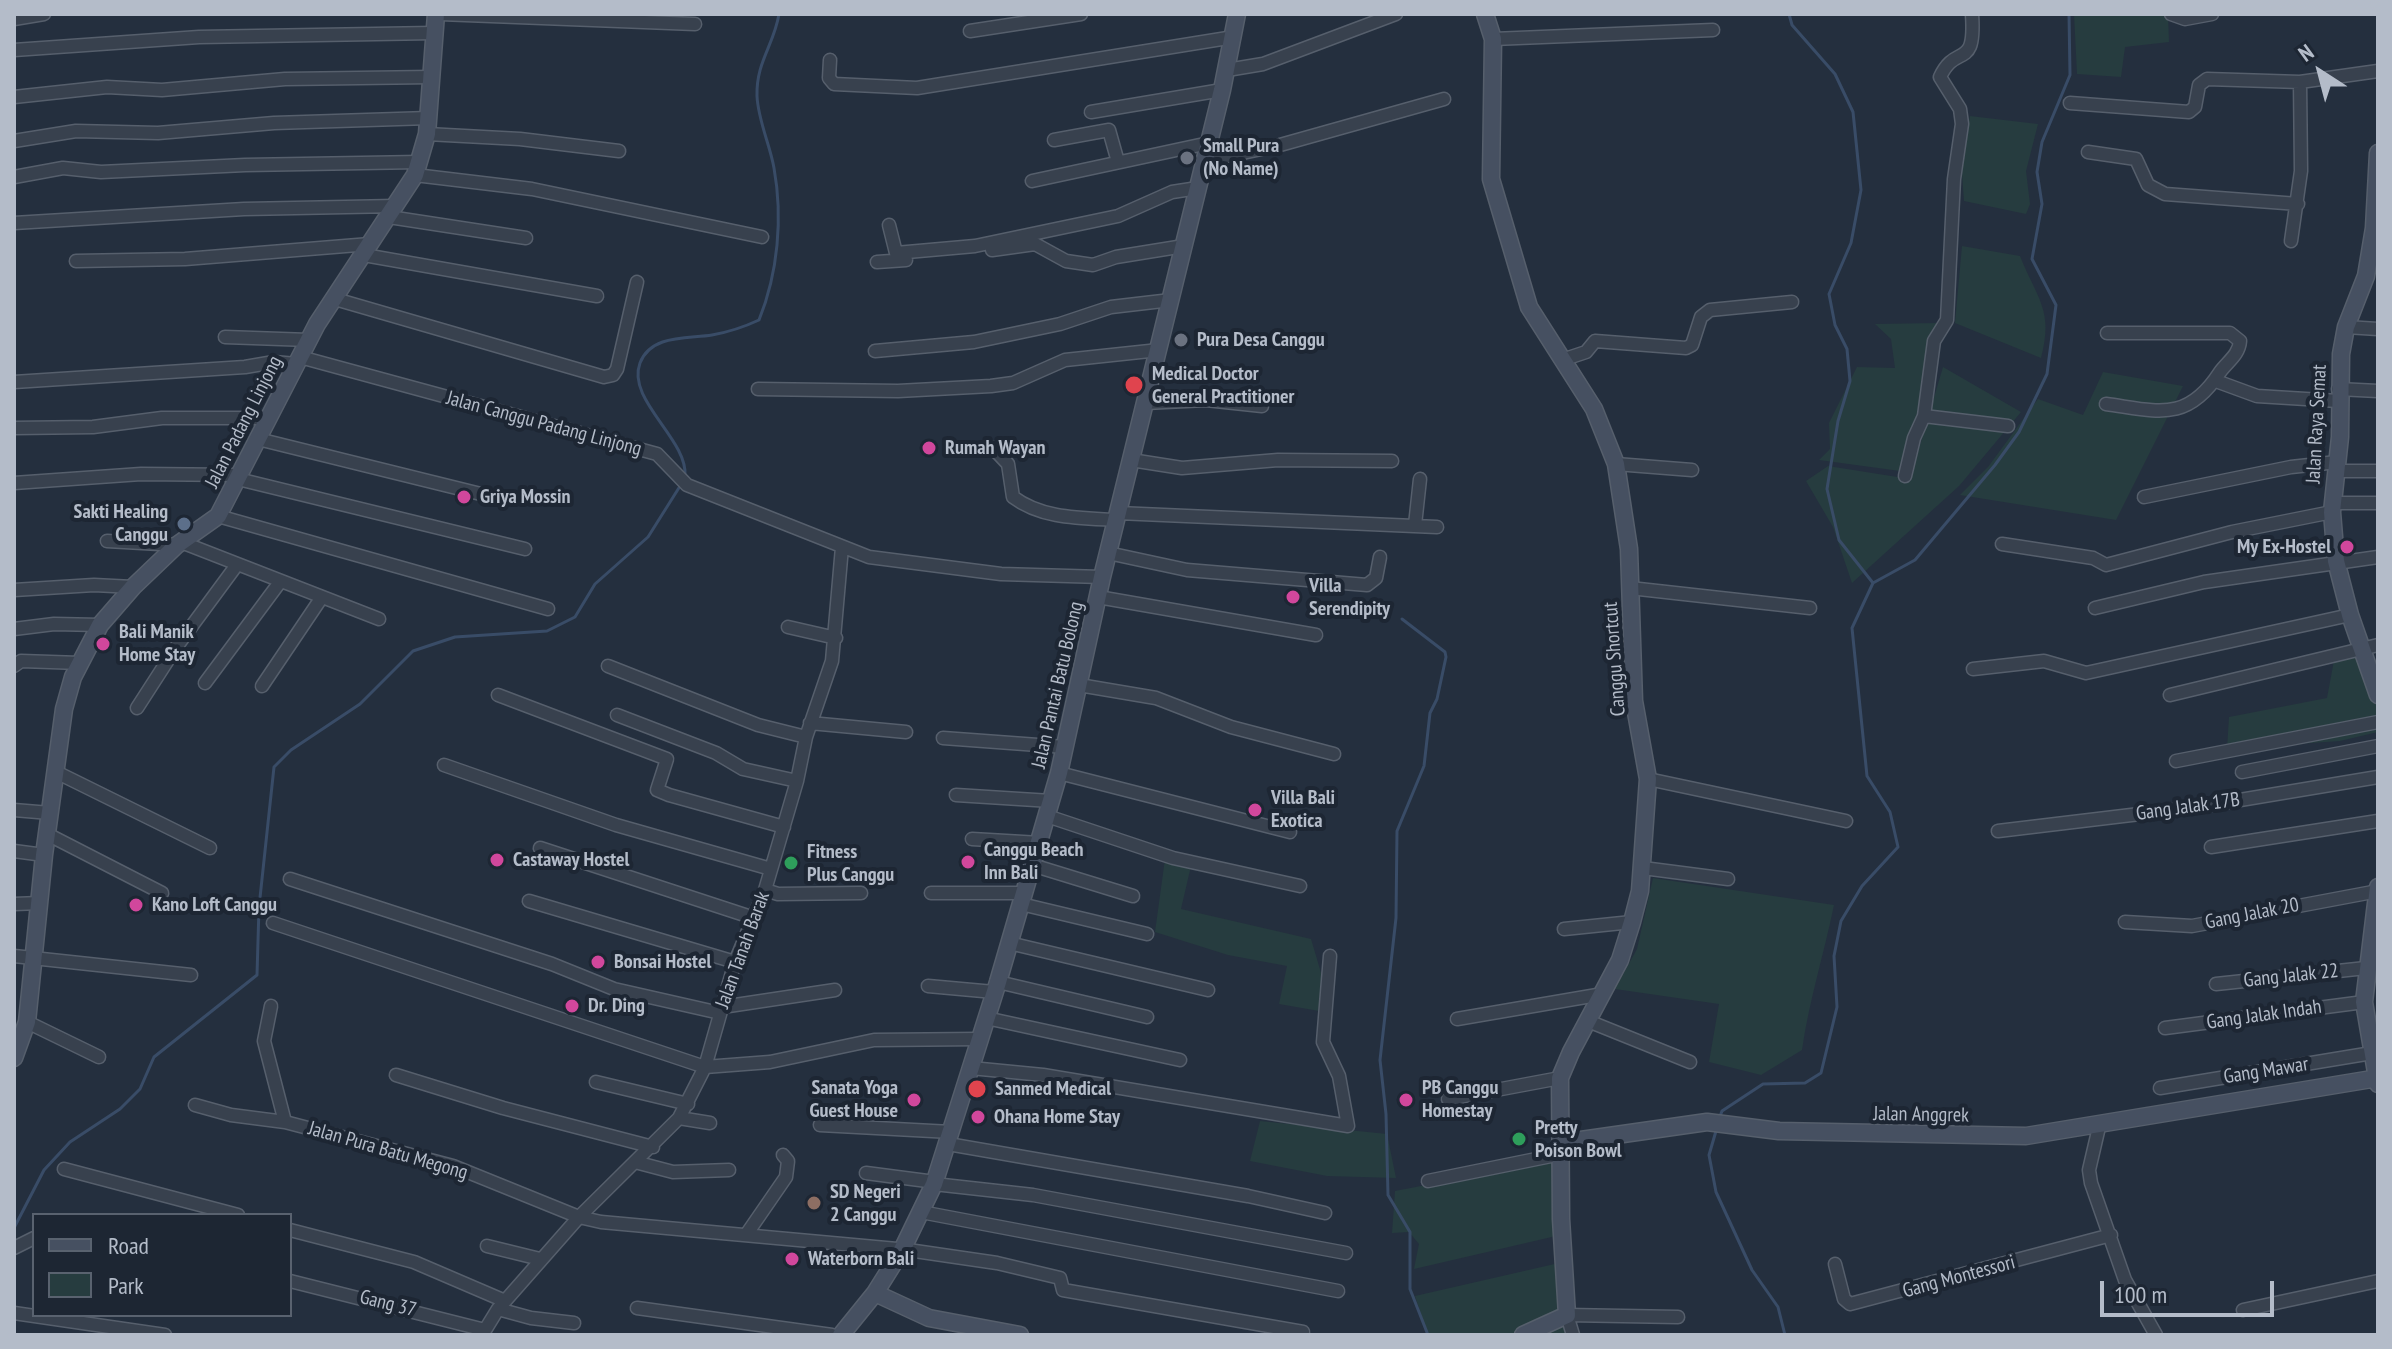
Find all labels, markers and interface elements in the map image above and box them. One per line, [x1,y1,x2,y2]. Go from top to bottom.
north arrow [2280,32,2360,112]
text: N [2293,38,2319,67]
place label: Small Pura (No Name) [1203,134,1279,181]
marker: Small Pura (No Name) [1178,149,1196,167]
place label: Pura Desa Canggu [1197,328,1325,352]
marker: Pura Desa Canggu [1172,331,1190,349]
street label: Jalan Padang Linjong [200,352,288,492]
place label: Medical Doctor General Practitioner [1152,362,1294,409]
street label: Jalan Raya Semat [2302,364,2332,484]
marker: Medical Doctor General Practitioner [1123,374,1145,396]
street label: Jalan Canggu Padang Linjong [444,386,644,462]
place label: Rumah Wayan [945,436,1046,460]
marker: Rumah Wayan [920,439,938,457]
place label: Griya Mossin [480,485,570,509]
marker: Griya Mossin [455,488,473,506]
place label: Sakti Healing Canggu [74,500,168,547]
marker: Sakti Healing Canggu [175,515,193,533]
place label: My Ex-Hostel [2237,535,2331,559]
marker: My Ex-Hostel [2338,538,2356,556]
place label: Villa Serendipity [1309,574,1390,621]
marker: Villa Serendipity [1284,588,1302,606]
street label: Jalan Pantai Batu Bolong [1027,599,1089,771]
street label: Canggu Shortcut [1599,601,1631,717]
place label: Bali Manik Home Stay [119,620,195,667]
marker: Bali Manik Home Stay [94,635,112,653]
place label: Villa Bali Exotica [1271,786,1335,833]
street label: Gang Jalak 17B [2135,788,2241,826]
marker: Villa Bali Exotica [1246,801,1264,819]
place label: Canggu Beach Inn Bali [984,838,1084,885]
place label: Fitness Plus Canggu [807,840,894,887]
place label: Castaway Hostel [513,848,629,872]
marker: Castaway Hostel [488,851,506,869]
marker: Canggu Beach Inn Bali [959,853,977,871]
marker: Fitness Plus Canggu [782,854,800,872]
street label: Jalan Tanah Barak [711,888,775,1012]
place label: Kano Loft Canggu [152,893,277,917]
street label: Gang Jalak 20 [2203,893,2301,935]
marker: Kano Loft Canggu [127,896,145,914]
place label: Bonsai Hostel [614,950,711,974]
marker: Bonsai Hostel [589,953,607,971]
street label: Gang Jalak 22 [2243,959,2339,993]
place label: Dr. Ding [588,994,645,1018]
street label: Gang Jalak Indah [2205,995,2323,1035]
marker: Dr. Ding [563,997,581,1015]
street label: Gang Mawar [2222,1052,2310,1090]
place label: Sanata Yoga Guest House [810,1076,898,1123]
place label: PB Canggu Homestay [1422,1076,1498,1123]
place label: Sanmed Medical [995,1077,1111,1101]
marker: Sanmed Medical [966,1078,988,1100]
marker: Sanata Yoga Guest House [905,1091,923,1109]
marker: PB Canggu Homestay [1397,1091,1415,1109]
street label: Jalan Anggrek [1873,1102,1969,1128]
place label: Ohana Home Stay [994,1105,1120,1129]
marker: Ohana Home Stay [969,1108,987,1126]
place label: Pretty Poison Bowl [1535,1116,1622,1163]
street label: Jalan Pura Batu Megong [306,1117,470,1185]
marker: Pretty Poison Bowl [1510,1130,1528,1148]
place label: SD Negeri 2 Canggu [830,1180,901,1227]
marker: SD Negeri 2 Canggu [805,1194,823,1212]
legend [32,1213,292,1317]
text: Road [108,1230,149,1261]
place label: Waterborn Bali [808,1247,914,1271]
marker: Waterborn Bali [783,1250,801,1268]
street label: Gang Montessori [1900,1250,2018,1304]
scale bar [2104,1265,2278,1315]
text: Park [108,1270,144,1301]
text: 100 m [2114,1279,2167,1310]
street label: Gang 37 [357,1285,419,1323]

